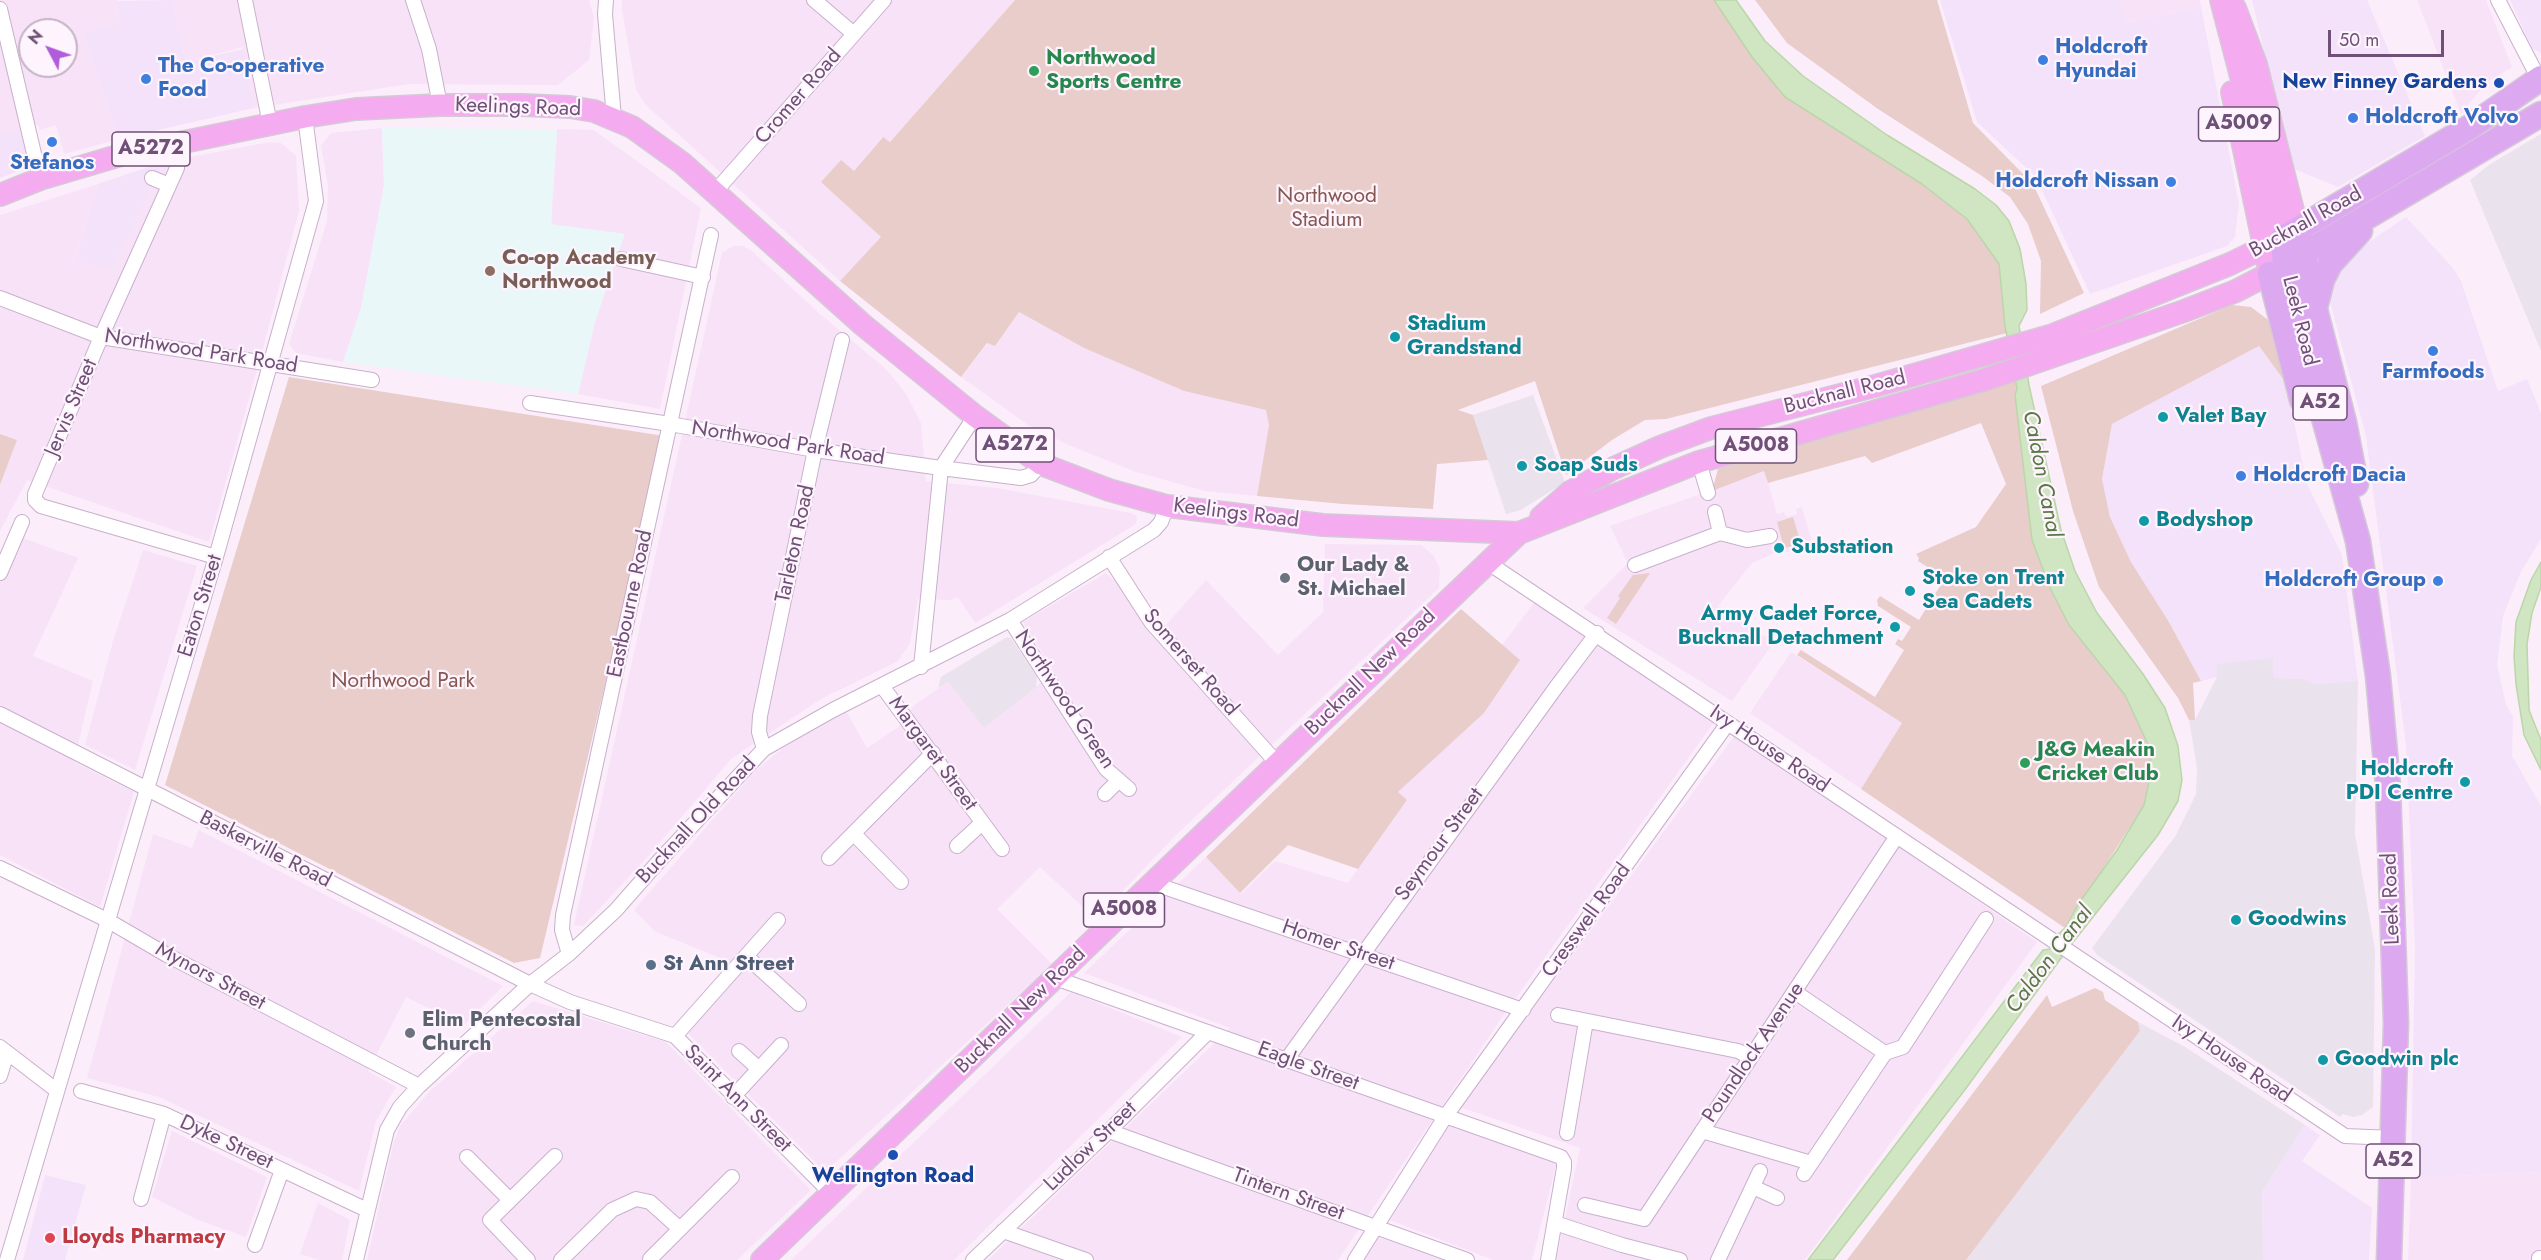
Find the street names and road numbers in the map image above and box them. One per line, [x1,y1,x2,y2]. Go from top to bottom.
street label: Cromer Road [751,44,847,150]
street label: Keelings Road [454,93,582,123]
road number: A5009 [2198,107,2280,141]
road number: A5272 [112,132,190,166]
street label: Bucknall Road [2245,182,2367,264]
street label: Leek Road [2276,273,2322,369]
street label: Northwood Park Road [103,324,299,380]
street label: Jervis Street [40,356,104,460]
street label: Bucknall Road [1782,366,1908,420]
road number: A52 [2293,386,2347,420]
street label: Northwood Park Road [690,416,886,472]
road number: A5272 [976,428,1054,462]
road number: A5008 [1716,429,1796,463]
street label: Tarleton Road [771,483,821,605]
street label: Keelings Road [1172,494,1300,534]
street label: Eastbourne Road [603,528,659,680]
street label: Eaton Street [174,552,228,660]
street label: Somerset Road [1137,604,1243,722]
street label: Bucknall New Road [1300,604,1442,742]
street label: Northwood Green [1008,626,1120,774]
street label: Margaret Street [882,692,982,816]
street label: Ivy House Road [1704,701,1834,799]
street label: Bucknall Old Road [632,752,762,890]
street label: Seymour Street [1391,783,1489,907]
street label: Baskerville Road [195,806,335,894]
street label: Leek Road [2378,853,2406,945]
street label: Cresswell Road [1537,859,1637,983]
road number: A5008 [1084,893,1164,927]
street label: Homer Street [1278,915,1398,977]
street label: Mynors Street [151,938,269,1016]
street label: Bucknall New Road [950,942,1092,1080]
street label: Poundlock Avenue [1698,978,1810,1128]
street label: Ivy House Road [2166,1011,2296,1109]
street label: Eagle Street [1254,1037,1362,1097]
street label: Saint Ann Street [678,1040,796,1158]
street label: Ludlow Street [1040,1097,1142,1197]
street label: Dyke Street [175,1110,277,1176]
road number: A52 [2366,1144,2420,1178]
street label: Tintern Street [1229,1163,1347,1227]

